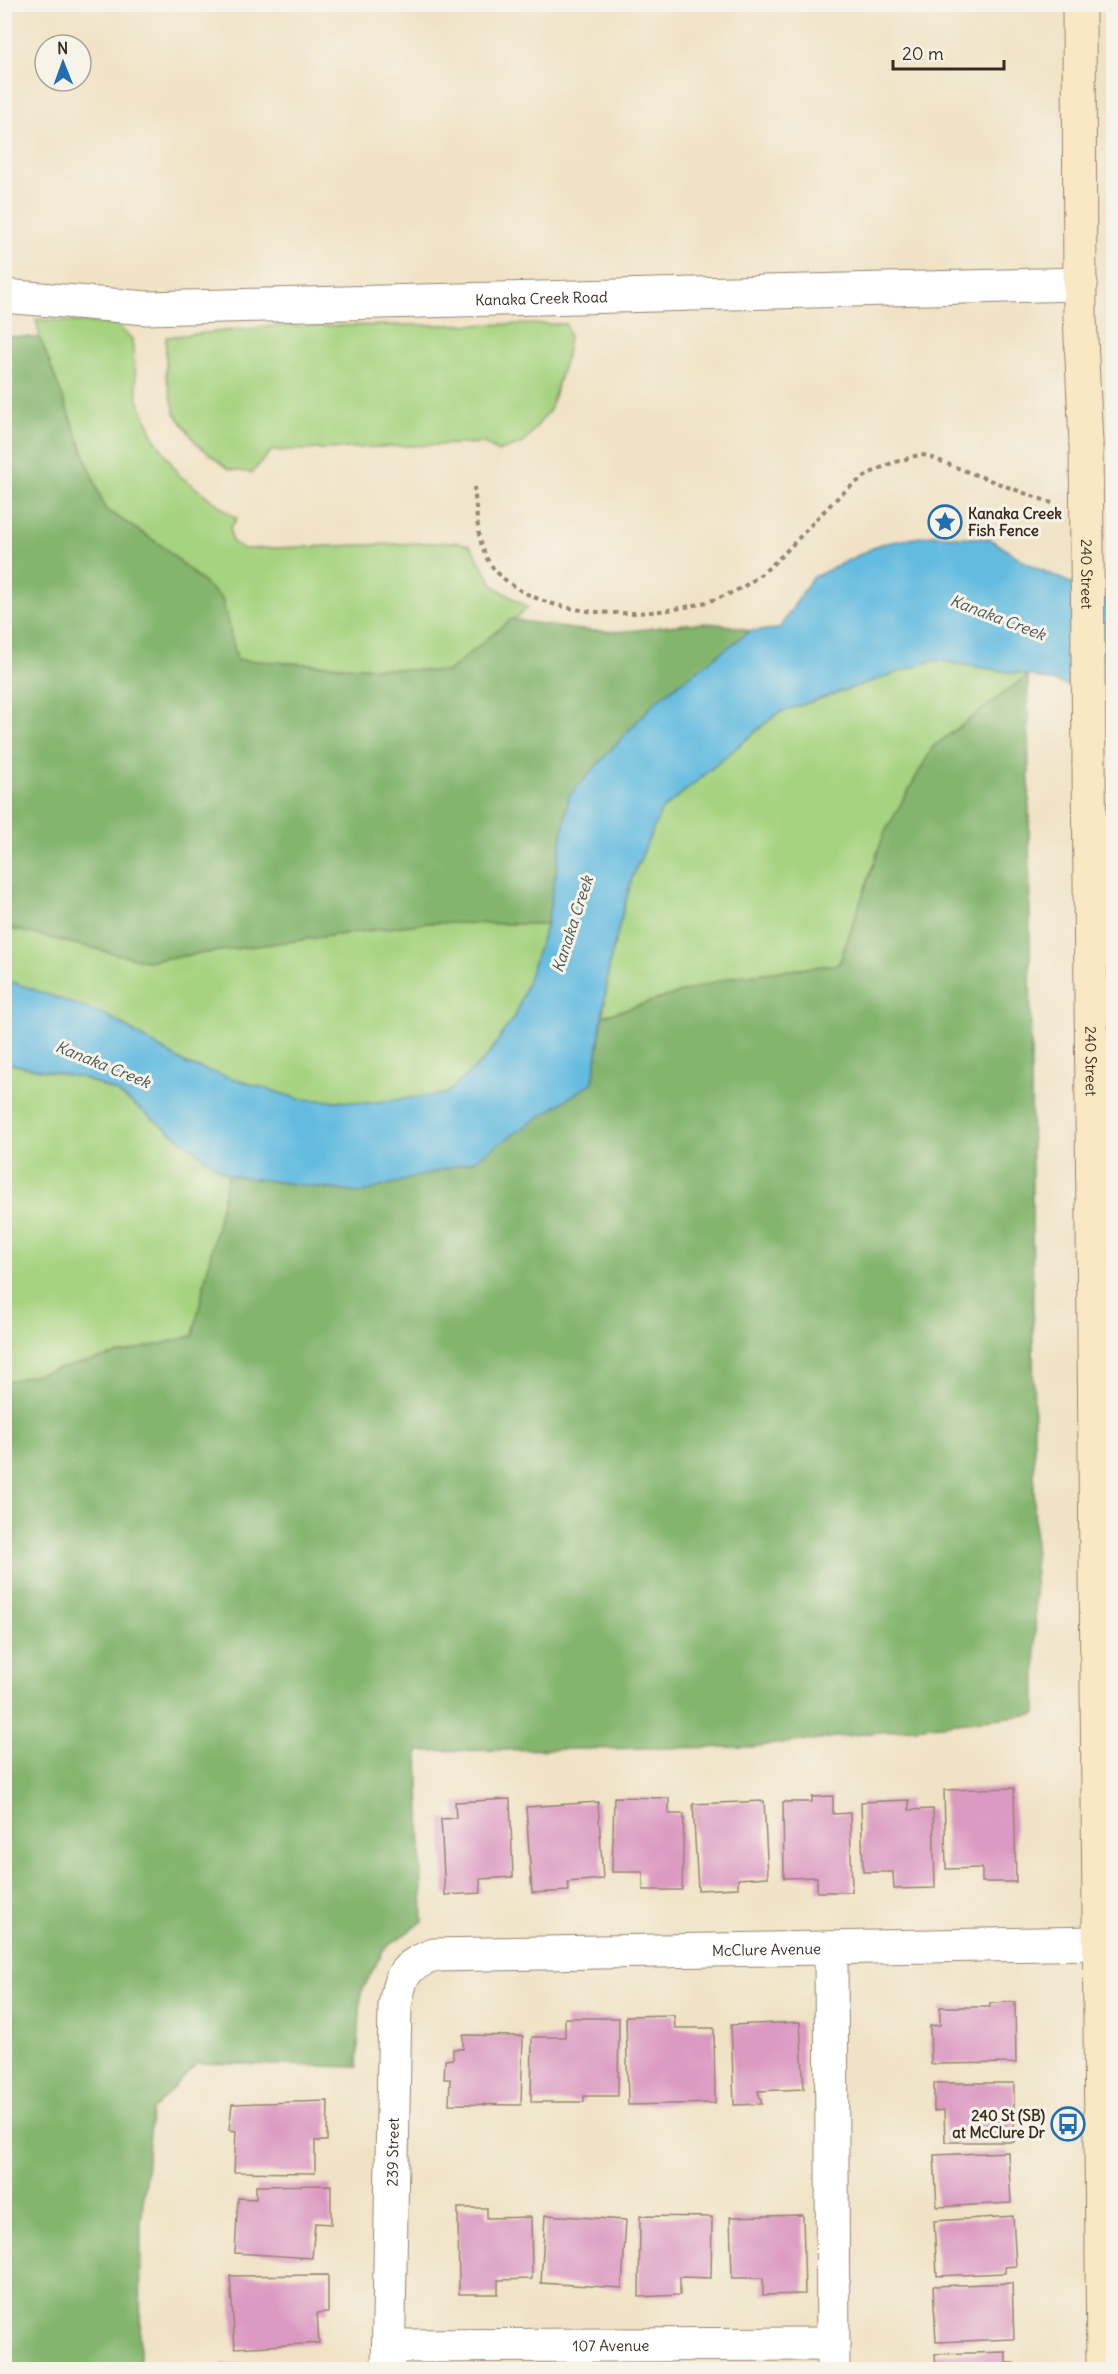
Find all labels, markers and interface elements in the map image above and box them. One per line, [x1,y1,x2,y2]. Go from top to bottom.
north arrow [33,33,93,93]
scale bar [893,33,1004,71]
text: N [57,38,68,58]
text: 20 m [902,42,944,65]
street label: Kanaka Creek Road [475,287,608,309]
place icon: Kanaka Creek Fish Fence [927,504,963,540]
place label: Kanaka Creek Fish Fence [968,504,1062,540]
street label: 240 Street [1077,539,1097,609]
water label: Kanaka Creek [948,590,1050,645]
water label: Kanaka Creek [547,872,598,975]
street label: 240 Street [1082,1026,1101,1096]
water label: Kanaka Creek [53,1036,155,1093]
street label: McClure Avenue [712,1939,821,1959]
place label: 240 St (SB) at McClure Dr [952,2106,1046,2142]
bus stop icon: 240 St (SB) at McClure Dr [1050,2106,1086,2142]
street label: 239 Street [382,2117,402,2187]
street label: 107 Avenue [573,2335,649,2355]

